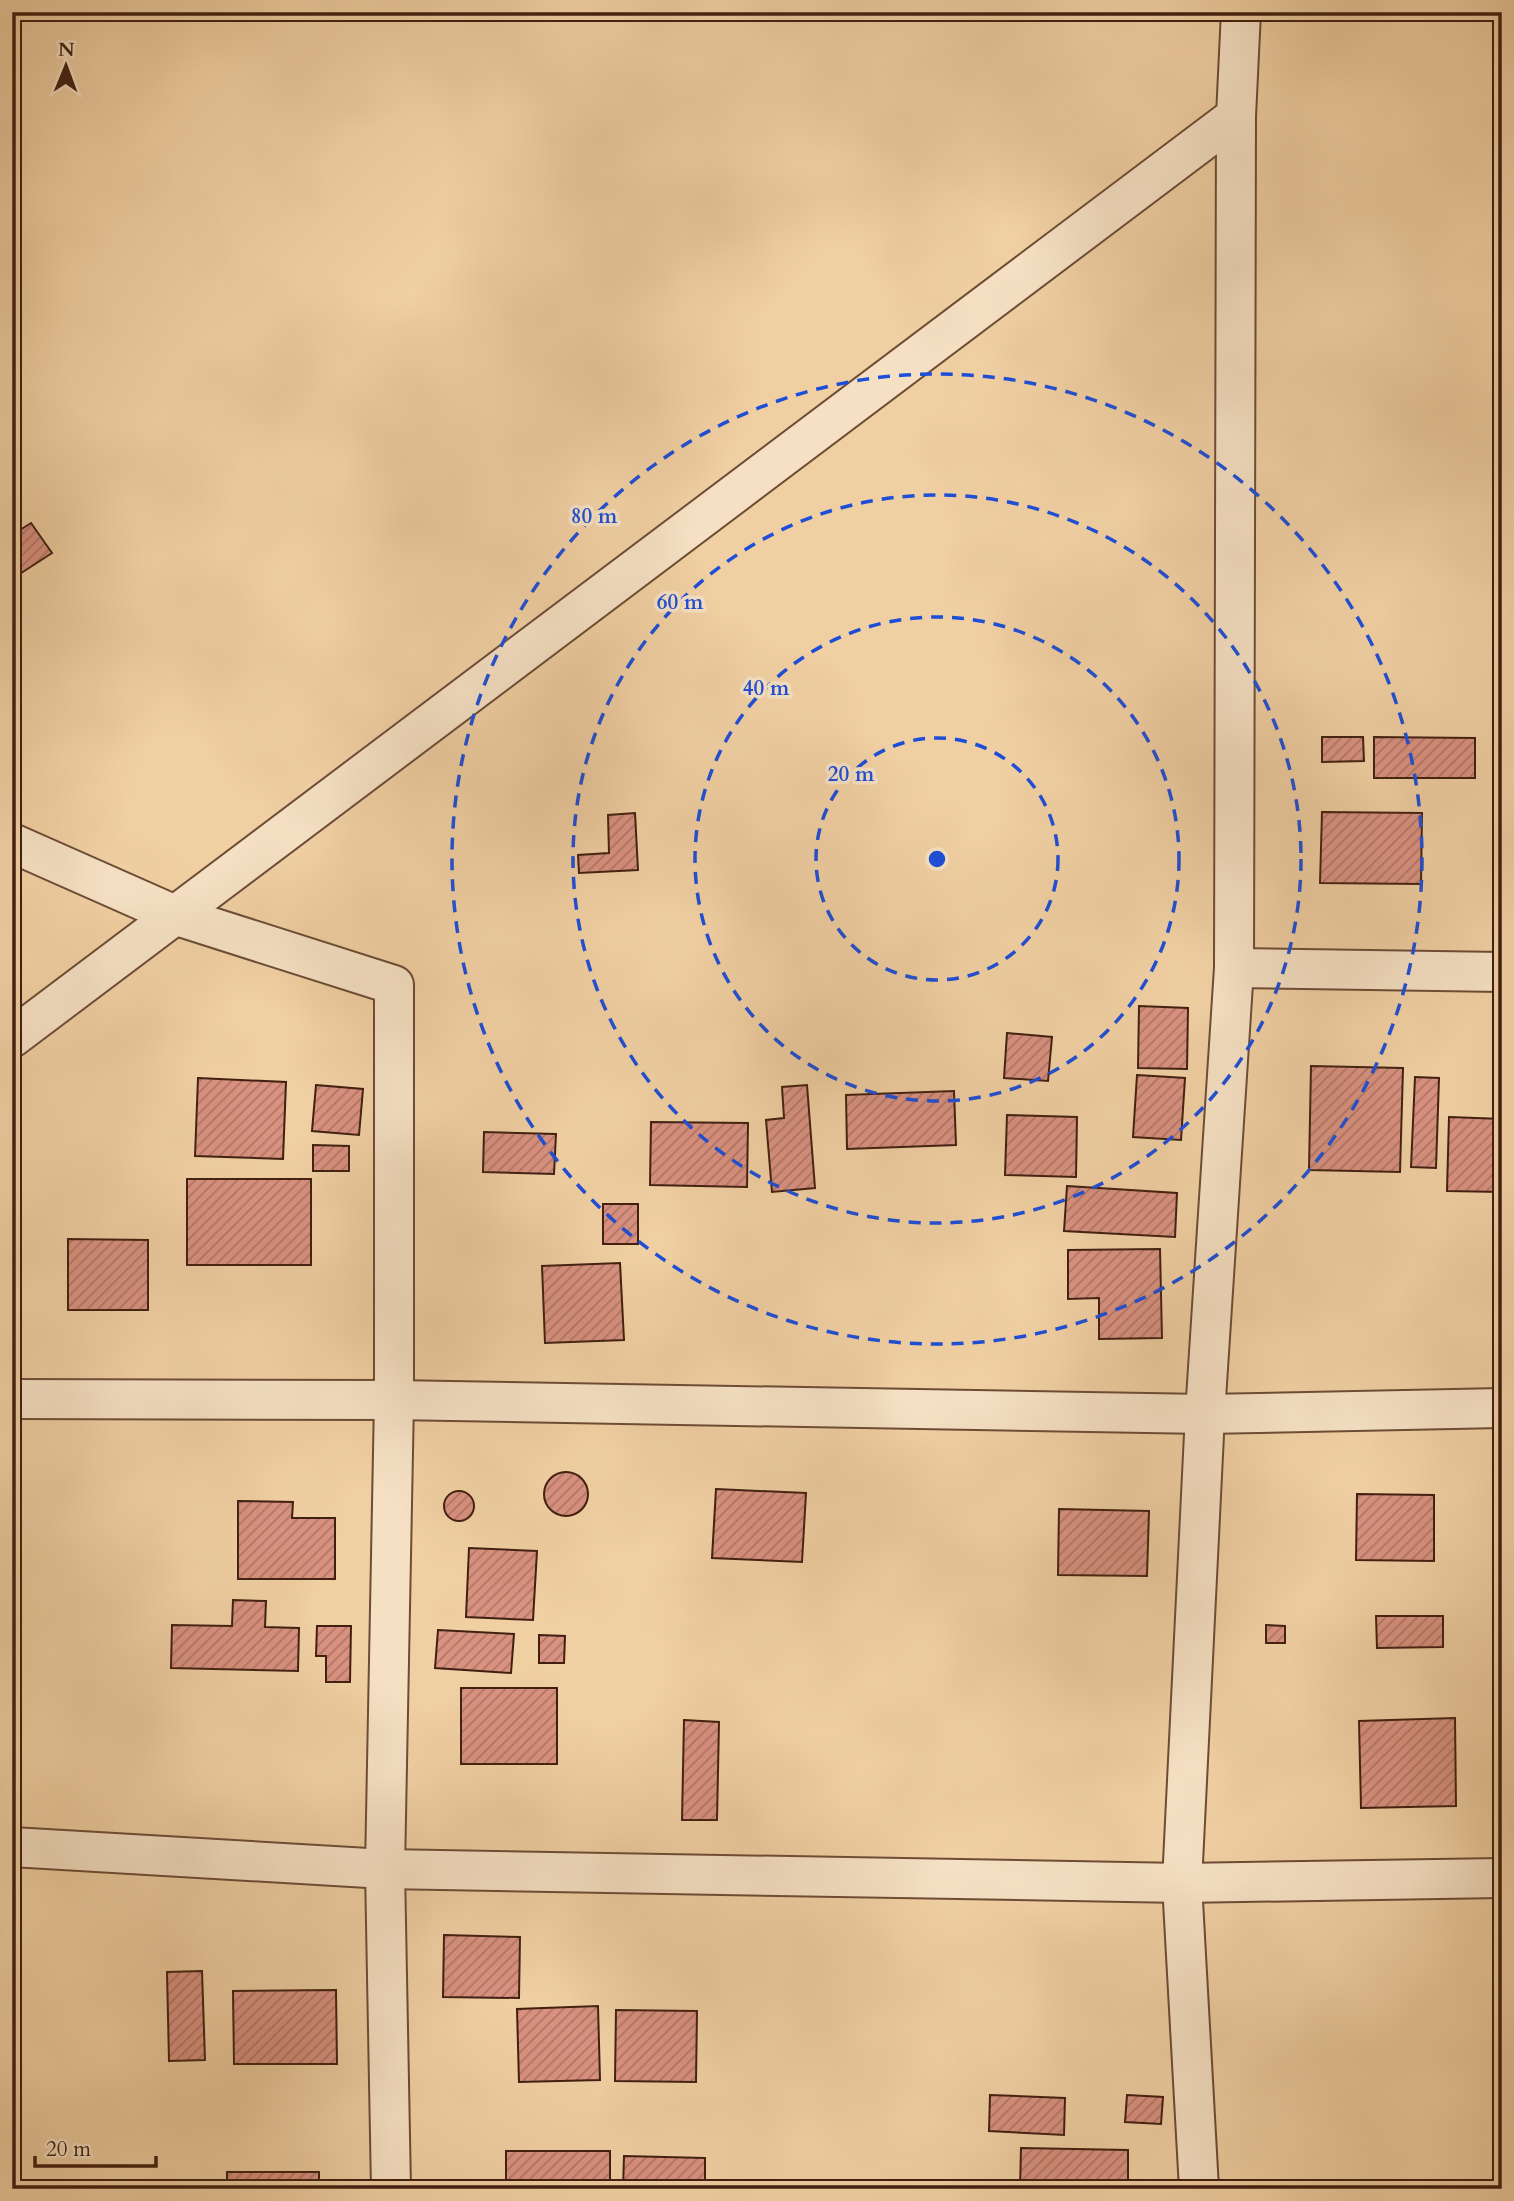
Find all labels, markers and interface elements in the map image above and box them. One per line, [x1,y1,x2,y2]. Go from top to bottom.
north arrow [32,32,102,102]
text: N [58,37,75,63]
text: 80 m [571,502,618,531]
text: 60 m [657,588,704,617]
text: 40 m [743,674,790,703]
text: 20 m [828,760,875,789]
centre of rings [925,847,949,871]
scale bar [35,2124,156,2168]
text: 20 m [46,2135,91,2164]

